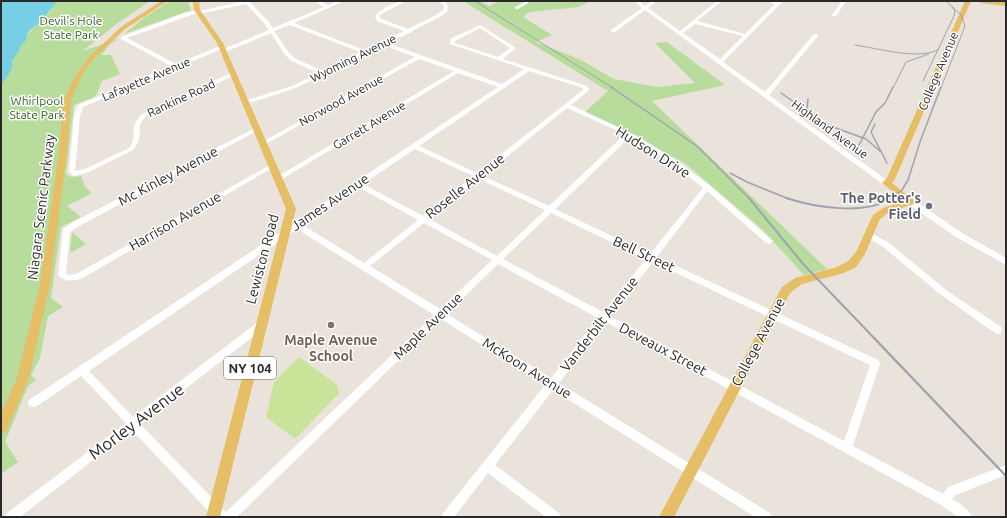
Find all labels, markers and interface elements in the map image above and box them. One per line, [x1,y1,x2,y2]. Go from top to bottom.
park label: Devil's Hole State Park [39,14,103,41]
street label: College Avenue [916,30,960,112]
street label: Wyoming Avenue [308,32,398,84]
street label: Lafayette Avenue [100,55,192,103]
street label: Norwood Avenue [297,72,385,128]
street label: Rankine Road [145,77,217,119]
park label: Whirlpool State Park [9,94,65,121]
street label: Highland Avenue [789,97,871,161]
street label: Garrett Avenue [330,98,408,152]
street label: Hudson Drive [613,123,693,181]
street label: Niagara Scenic Parkway [24,133,58,281]
street label: Mc Kinley Avenue [115,143,221,209]
street label: Roselle Avenue [422,150,508,222]
street label: James Avenue [288,170,372,234]
street label: Harrison Avenue [126,188,224,254]
place label: The Potter's Field [840,190,921,222]
marker: The Potter's Field [924,201,934,211]
street label: Lewiston Road [242,212,282,306]
street label: Bell Street [611,233,678,275]
street label: Vanderbilt Avenue [557,273,641,375]
street label: Maple Avenue [390,289,466,363]
street label: College Avenue [728,295,788,389]
street label: Deveaux Street [617,319,710,379]
marker: Maple Avenue School [326,320,336,330]
place label: Maple Avenue School [284,332,378,364]
street label: McKoon Avenue [480,334,574,402]
road number: NY 104 [224,357,276,379]
street label: Morley Avenue [85,379,187,463]

